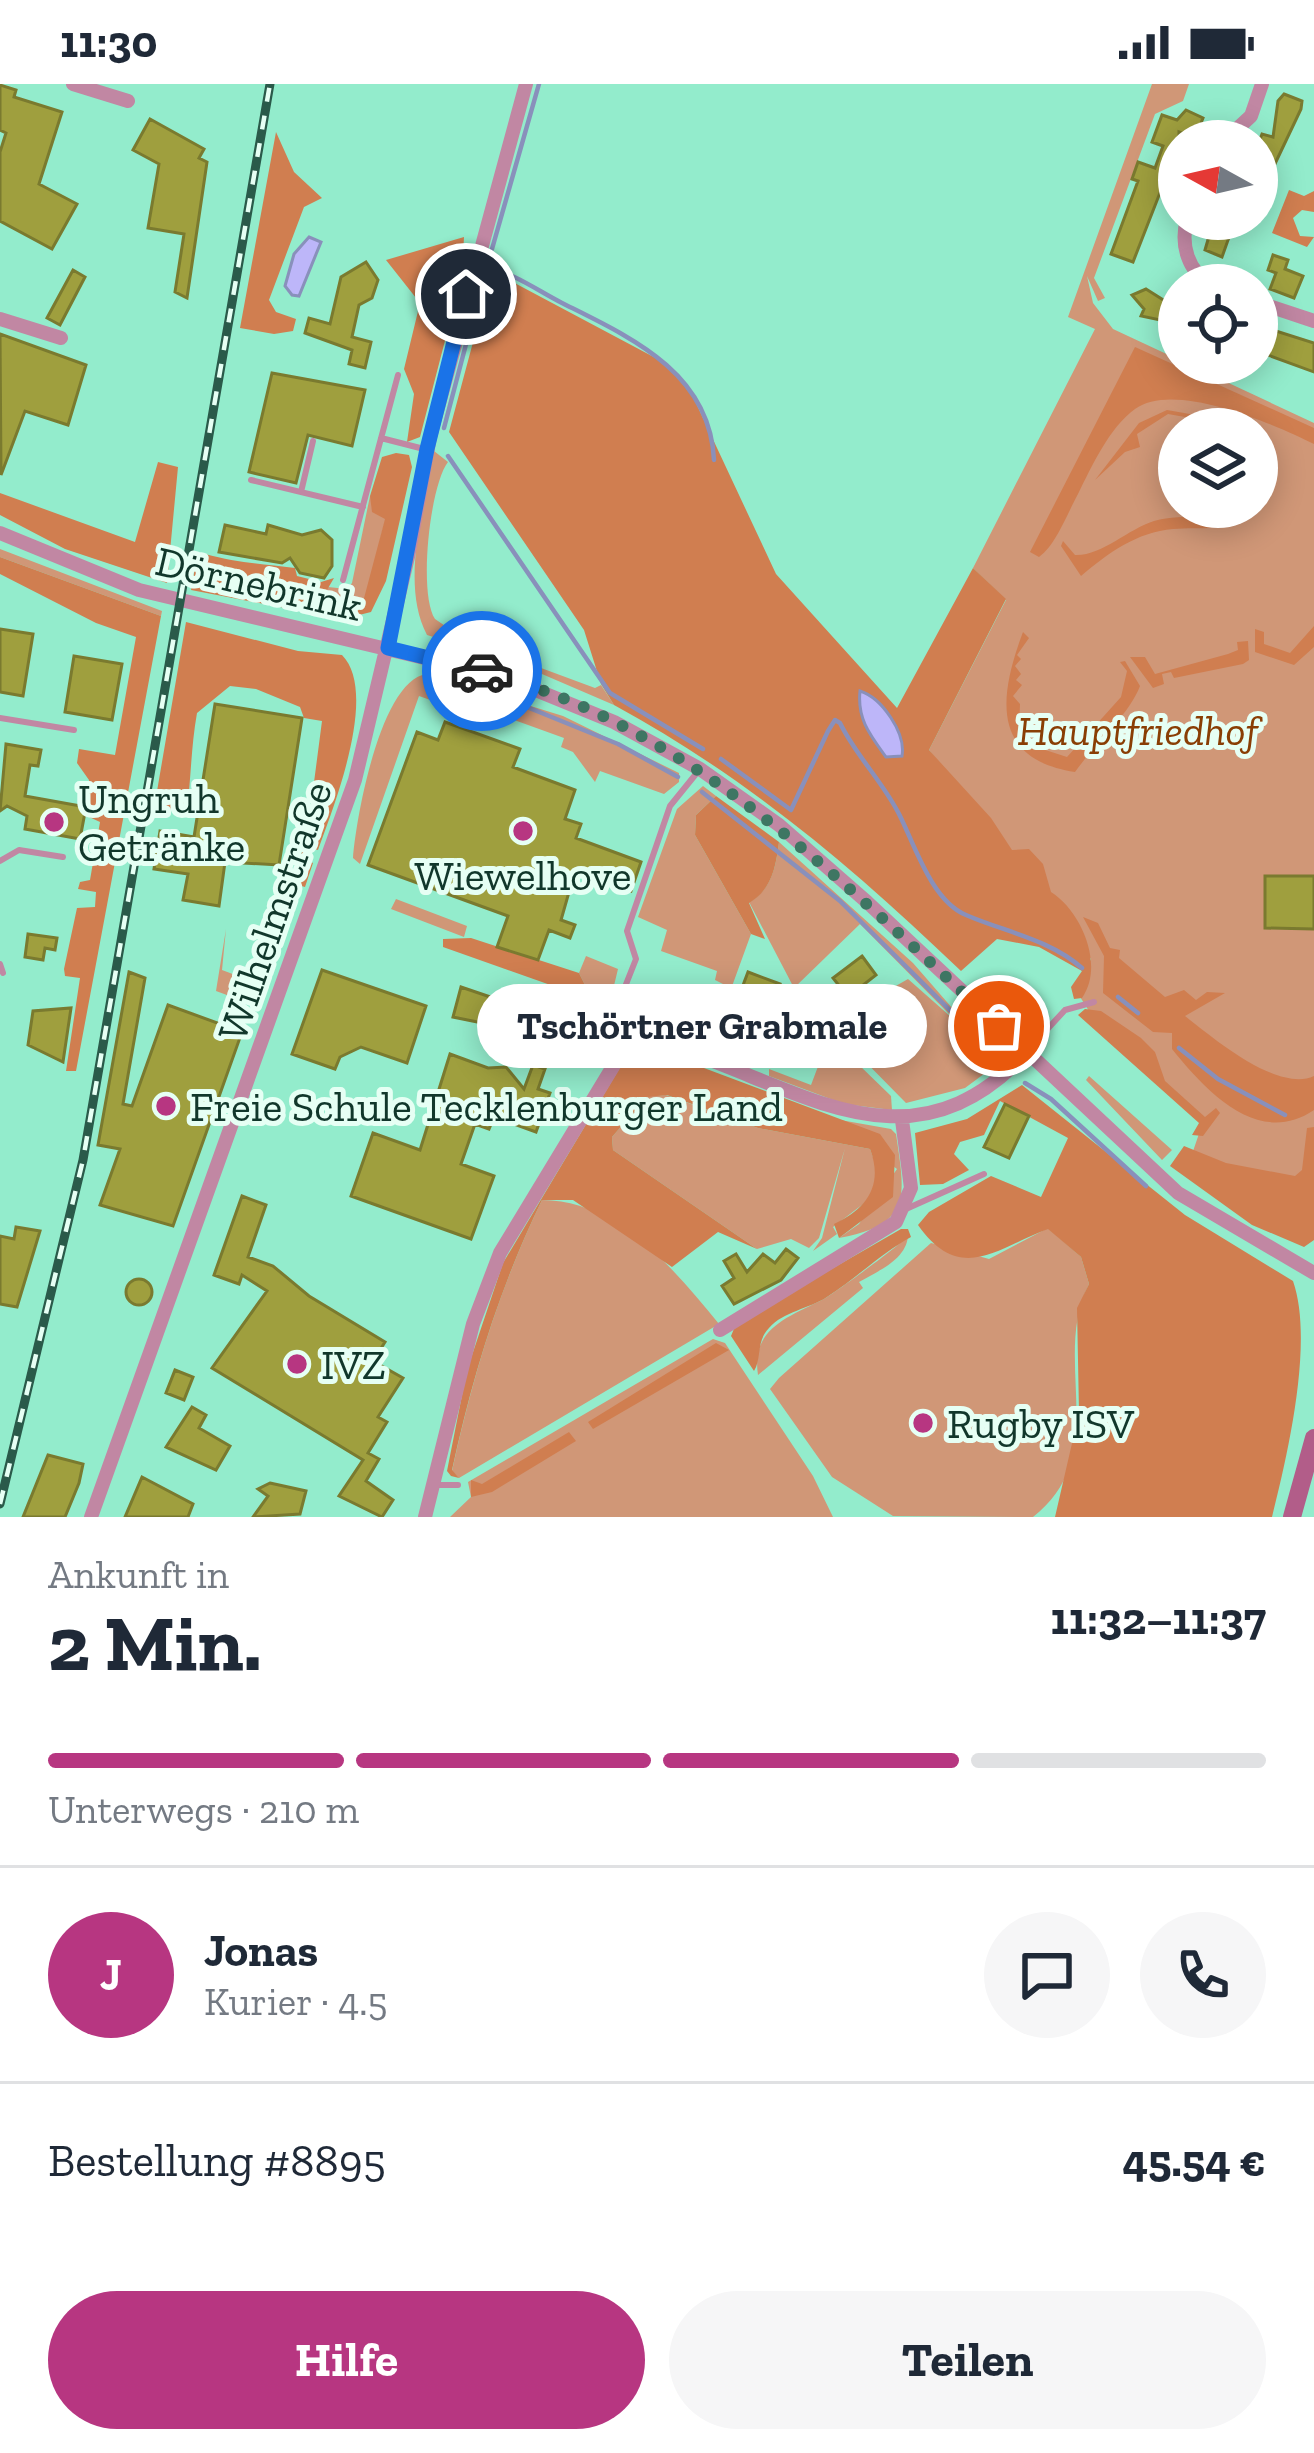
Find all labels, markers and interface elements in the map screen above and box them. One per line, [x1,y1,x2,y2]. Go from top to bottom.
text: 11:30 [60,15,157,69]
north arrow [1158,120,1278,240]
map controls [1158,120,1278,528]
pin [415,243,517,345]
icon: home [433,261,499,327]
button: locate [1158,264,1278,384]
button: layers [1158,408,1278,528]
street label: Dörnebrink [151,535,367,632]
courier [422,611,542,731]
icon: car [449,638,515,704]
park label: Hauptfriedhof [1017,705,1263,756]
place label: Ungruh Getränke [78,773,245,872]
street label: Wilhelmstraße [206,775,343,1048]
marker: Ungruh Getränke [41,809,67,835]
marker: Wiewelhove [510,818,536,844]
place label: Wiewelhove [414,850,632,901]
pin [948,975,1050,1077]
callout: Tschörtner Grabmale [477,984,927,1068]
icon: bag [966,993,1032,1059]
text: Tschörtner Grabmale [517,1002,887,1049]
place label: Freie Schule Tecklenburger Land [190,1081,783,1132]
marker: Freie Schule Tecklenburger Land [153,1093,179,1119]
place label: IVZ [321,1339,386,1390]
marker: IVZ [284,1351,310,1377]
place label: Rugby ISV [947,1398,1135,1449]
marker: Rugby ISV [910,1410,936,1436]
text: Ankunft in [48,1551,229,1598]
text: 11:32–11:37 [1050,1592,1266,1646]
text: 2 Min. [48,1596,262,1690]
text: Unterwegs · 210 m [48,1786,359,1833]
button: chat [984,1912,1110,2038]
button: phone [1140,1912,1266,2038]
text: Jonas [204,1924,318,1978]
text: J [100,1948,122,2002]
text: Kurier · 4.5 [204,1978,387,2025]
text: Bestellung #8895 [48,2134,386,2188]
text: 45.54 € [1122,2134,1266,2188]
button: Hilfe [48,2291,645,2429]
button: Teilen [669,2291,1266,2429]

